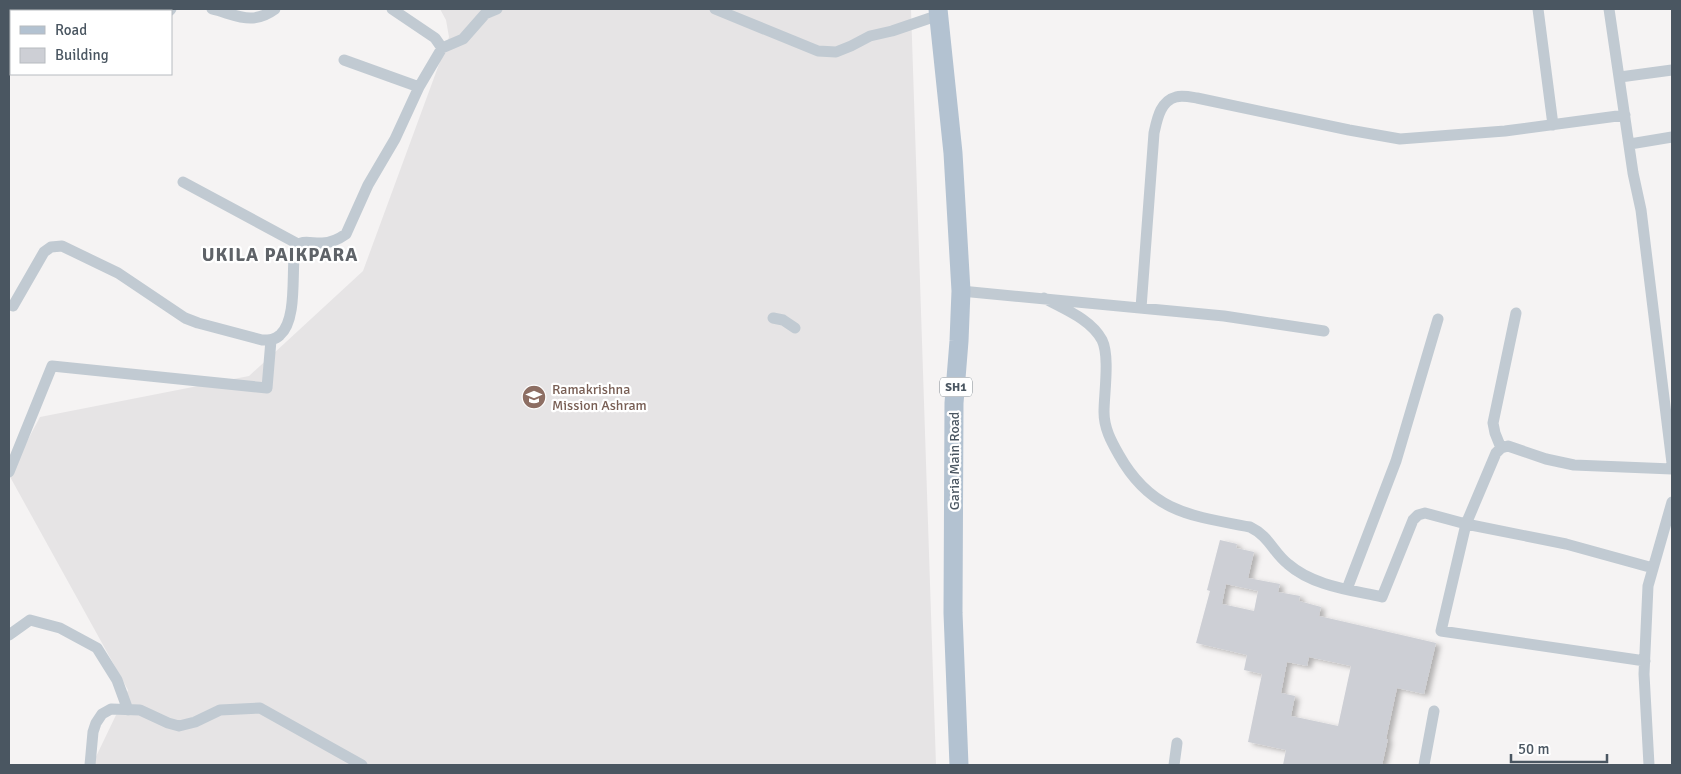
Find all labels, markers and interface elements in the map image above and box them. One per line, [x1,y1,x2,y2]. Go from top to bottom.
legend [10,10,172,75]
text: Road [55,21,87,39]
text: Building [55,46,109,64]
district label: UKILA PAIKPARA [202,243,358,267]
road number: SH1 [940,378,972,397]
place label: Ramakrishna Mission Ashram [552,381,647,414]
school or university icon: Ramakrishna Mission Ashram [521,384,547,410]
street label: Garia Main Road [946,412,963,510]
scale bar [1511,732,1607,764]
text: 50 m [1518,740,1549,758]

